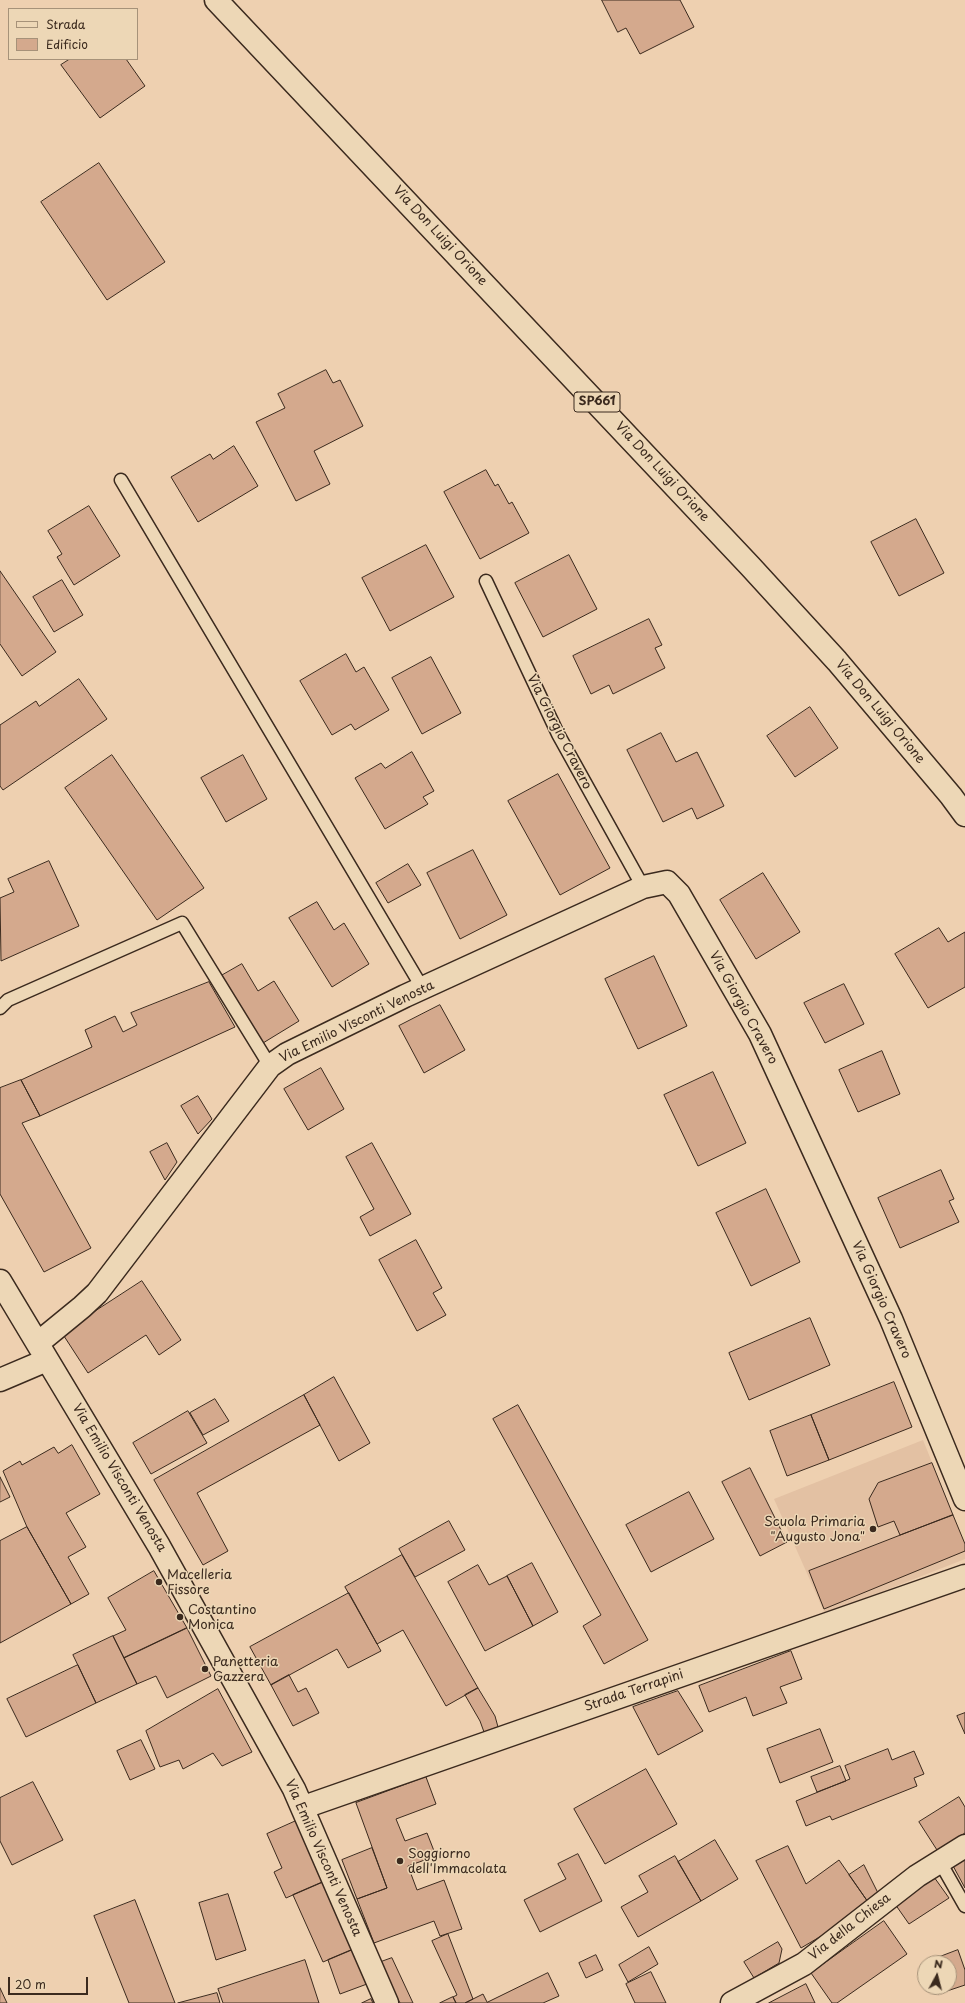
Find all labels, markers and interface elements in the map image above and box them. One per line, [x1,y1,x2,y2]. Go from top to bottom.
legend [8,8,138,60]
text: Strada [46,15,85,33]
text: Edificio [46,35,88,53]
street label: Via Don Luigi Orione [390,183,490,289]
road number: SP661 [574,392,620,412]
street label: Via Don Luigi Orione [612,419,712,525]
street label: Via Don Luigi Orione [832,657,928,767]
street label: Via Giorgio Cravero [523,672,595,792]
street label: Via Giorgio Cravero [705,949,781,1067]
street label: Via Emilio Visconti Venosta [277,978,437,1066]
street label: Via Giorgio Cravero [848,1239,914,1361]
street label: Via Emilio Visconti Venosta [69,1401,169,1555]
place label: Scuola Primaria "Augusto Jona" [764,1514,865,1545]
marker: Scuola Primaria "Augusto Jona" [868,1524,878,1534]
place label: Macelleria Fissore [167,1567,232,1598]
marker: Macelleria Fissore [154,1577,164,1587]
place label: Costantino Monica [188,1602,256,1633]
marker: Costantino Monica [175,1612,185,1622]
place label: Panetteria Gazzera [213,1654,278,1685]
marker: Panetteria Gazzera [200,1664,210,1674]
street label: Strada Terrapini [582,1667,686,1715]
street label: Via Emilio Visconti Venosta [281,1777,365,1939]
place label: Soggiorno dell'Immacolata [408,1846,507,1877]
marker: Soggiorno dell'Immacolata [395,1856,405,1866]
street label: Via della Chiesa [806,1890,894,1964]
north arrow [917,1955,957,1995]
text: N [933,1955,944,1973]
scale bar [10,1969,90,1995]
text: 20 m [15,1975,46,1993]

